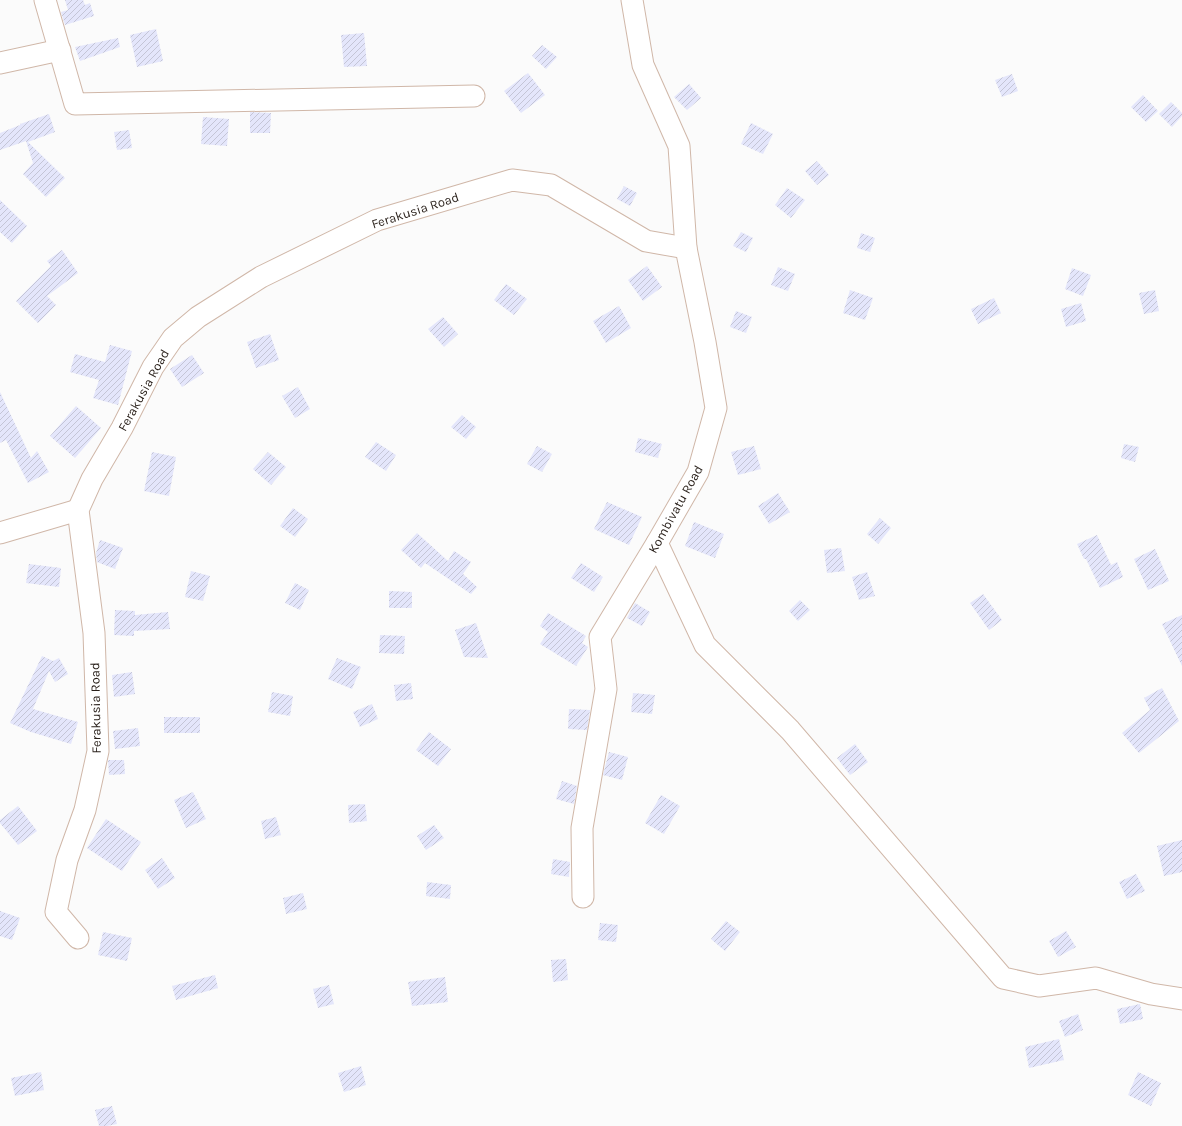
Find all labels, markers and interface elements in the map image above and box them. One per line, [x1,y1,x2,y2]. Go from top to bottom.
street label: Ferakusia Road [370,189,461,232]
street label: Ferakusia Road [115,347,172,434]
street label: Kombivatu Road [645,463,706,556]
street label: Ferakusia Road [87,662,104,754]

